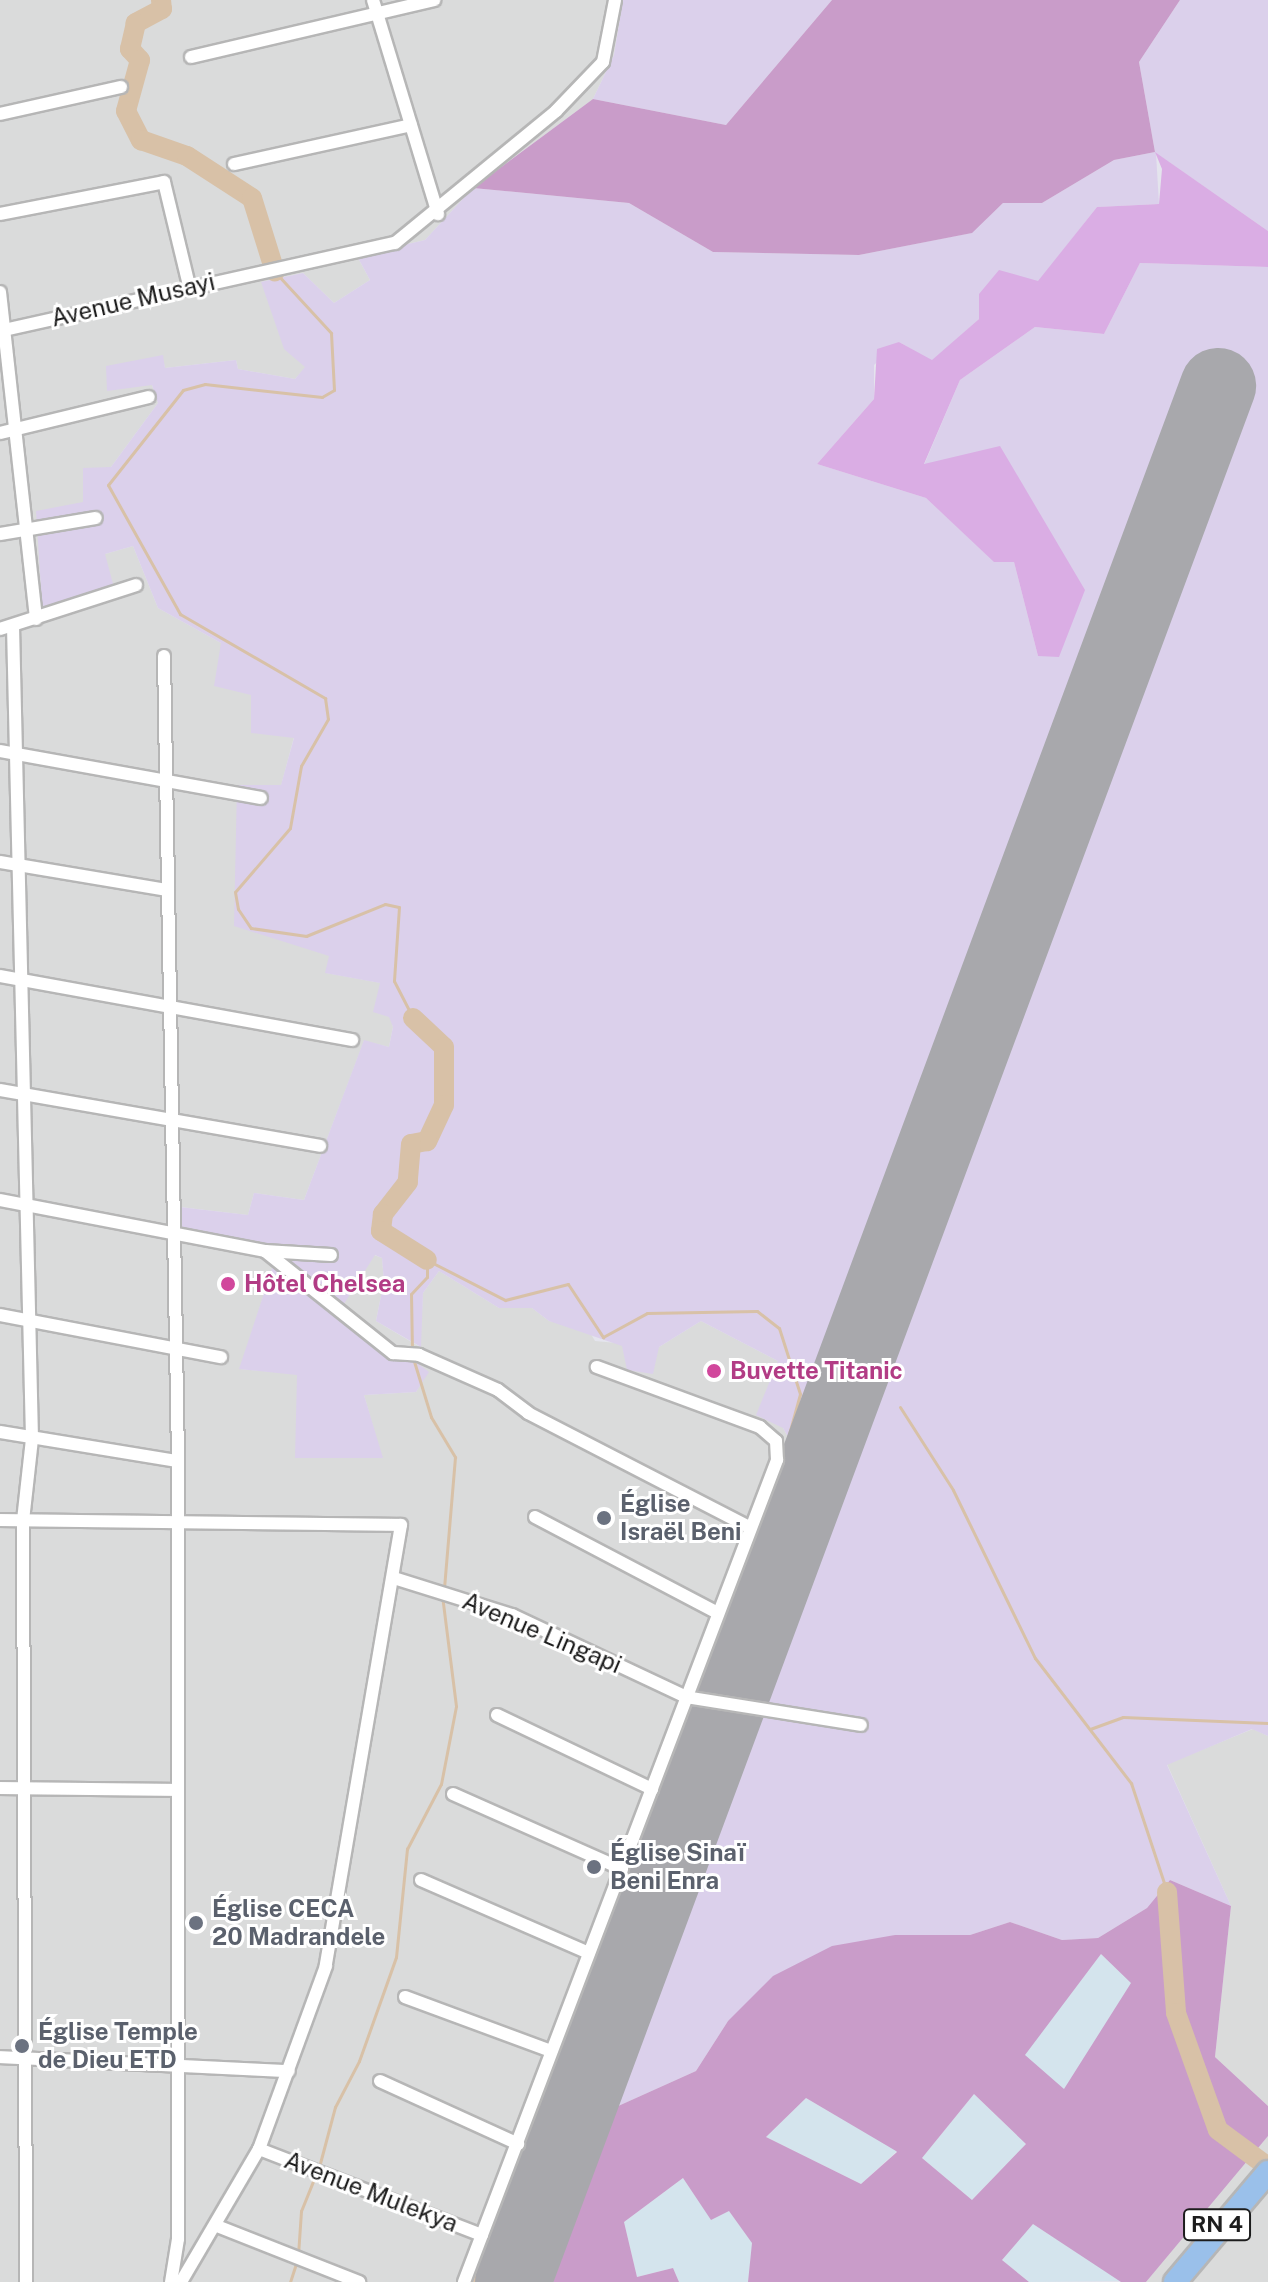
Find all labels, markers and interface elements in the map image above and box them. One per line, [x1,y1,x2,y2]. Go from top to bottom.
street label: Avenue Musayi [48,267,218,333]
place label: Hôtel Chelsea [244,1270,405,1298]
marker: Hôtel Chelsea [219,1275,237,1293]
place label: Buvette Titanic [730,1357,903,1385]
marker: Buvette Titanic [705,1362,723,1380]
place label: Église Israël Beni [620,1490,741,1546]
marker: Église Israël Beni [595,1509,613,1527]
street label: Avenue Lingapi [458,1587,626,1679]
place label: Église Sinaï Beni Enra [610,1839,746,1895]
marker: Église Sinaï Beni Enra [585,1858,603,1876]
place label: Église CECA 20 Madrandele [212,1895,385,1951]
marker: Église CECA 20 Madrandele [187,1914,205,1932]
place label: Église Temple de Dieu ETD [38,2018,198,2074]
marker: Église Temple de Dieu ETD [13,2037,31,2055]
street label: Avenue Mulekya [280,2146,462,2238]
road number: RN 4 [1183,2207,1251,2243]

